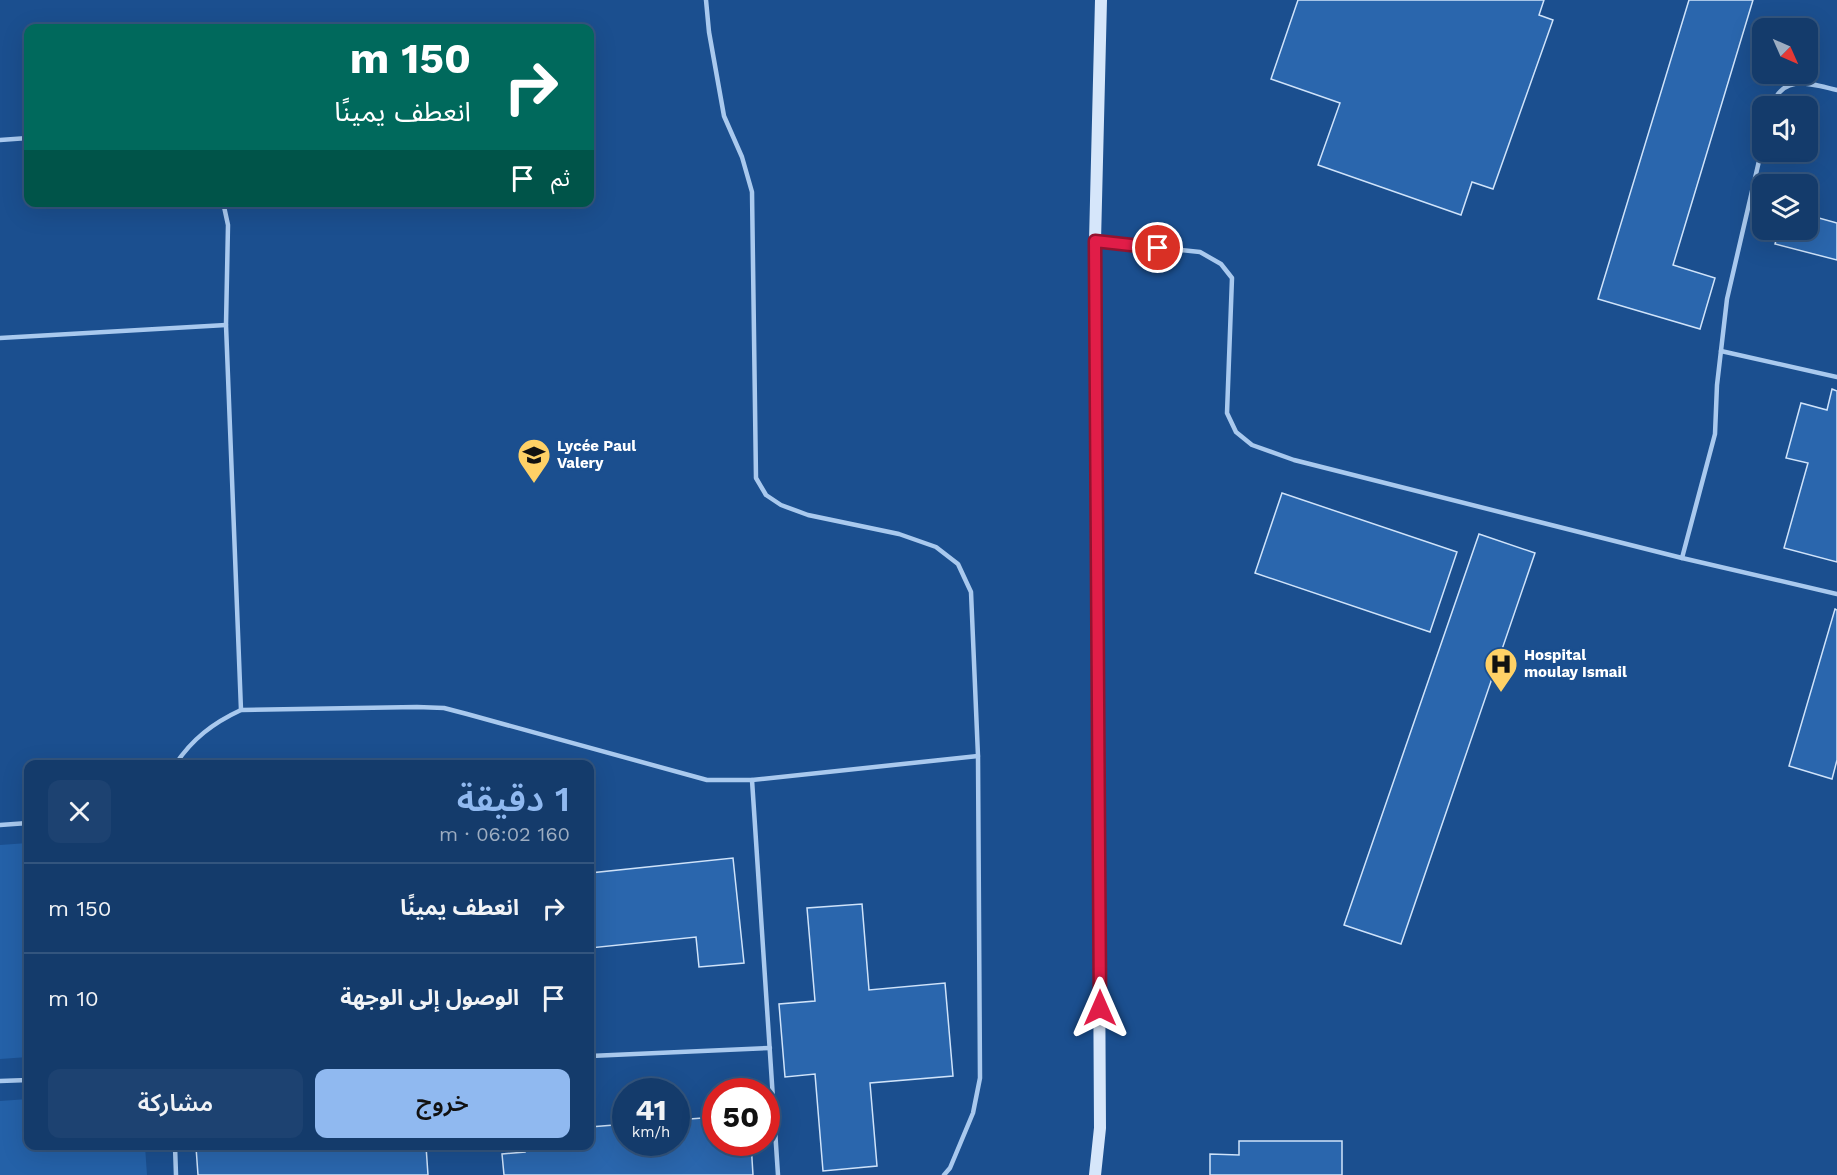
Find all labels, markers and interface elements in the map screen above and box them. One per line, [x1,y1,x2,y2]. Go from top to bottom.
north arrow [1752,18,1818,84]
map controls [1752,18,1818,240]
text: 150 m [350,34,471,83]
icon: right [492,48,570,126]
text: انعطف يمينًا [334,96,471,128]
button: sound [1752,96,1818,162]
icon: arrive [506,162,539,195]
text: ثم [551,166,570,191]
button: layers [1752,174,1818,240]
pin [1132,222,1183,273]
icon: arrive [1141,231,1174,264]
school or university icon: Lycée Paul Valery [516,437,552,484]
place label: Lycée Paul Valery [557,437,636,472]
hospital icon: Hospital moulay Ismail [1483,646,1519,693]
place label: Hospital moulay Ismail [1524,646,1627,681]
text: 1 دقيقة [457,778,570,820]
button: close [48,780,111,843]
text: 160 m · 06:02 [439,822,570,846]
icon: right [537,892,570,925]
text: انعطف يمينًا [400,895,519,920]
text: 150 m [48,896,112,921]
position arrow [1068,976,1132,1040]
icon: arrive [537,982,570,1015]
text: الوصول إلى الوجهة [340,985,519,1010]
text: 10 m [48,986,99,1011]
button: مشاركة [48,1069,303,1138]
button: خروج [315,1069,570,1138]
speed limit sign: 50 [702,1078,780,1156]
text: 41 [635,1092,667,1127]
text: km/h [632,1123,670,1141]

